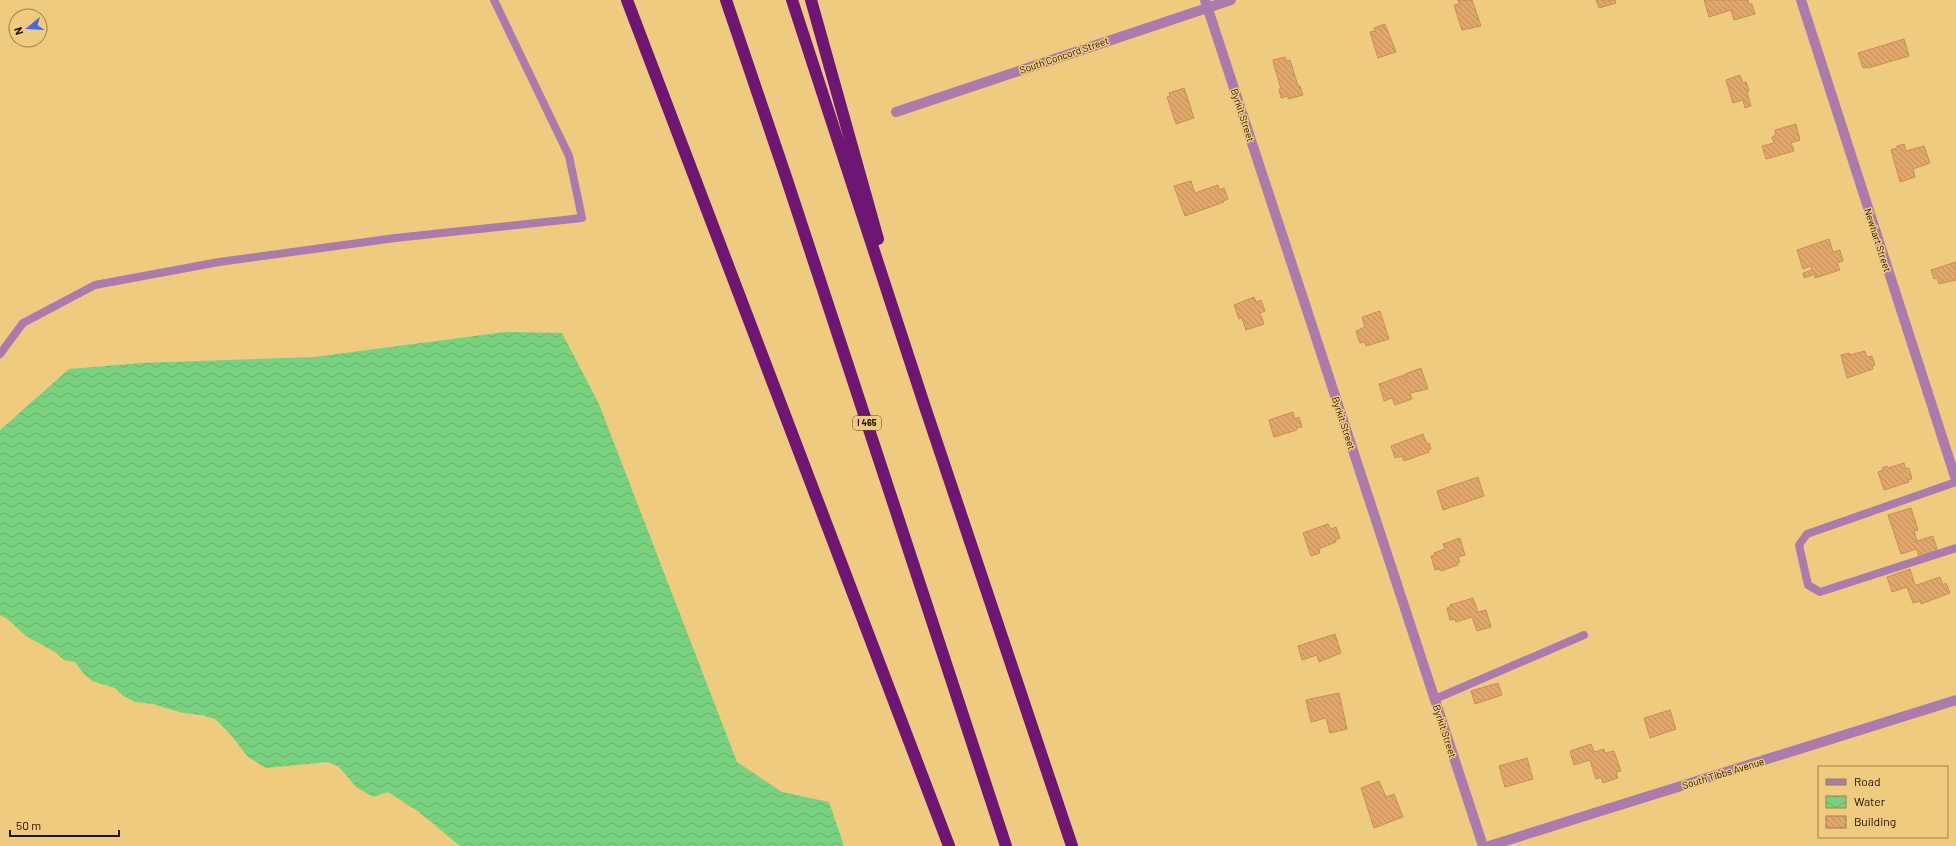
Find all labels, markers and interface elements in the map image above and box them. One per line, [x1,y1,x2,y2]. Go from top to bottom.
north arrow [8,8,48,48]
text: N [11,26,25,37]
street label: South Concord Street [1018,34,1110,76]
street label: Byrkit Street [1229,87,1257,143]
street label: Newhart Street [1862,207,1894,274]
street label: Byrkit Street [1330,395,1358,451]
road number: I 465 [853,416,881,430]
street label: Byrkit Street [1431,703,1459,759]
street label: South Tibbs Avenue [1680,755,1766,791]
legend [1818,766,1948,838]
text: Road [1854,774,1881,788]
text: Water [1854,794,1886,808]
scale bar [10,812,119,838]
text: Building [1854,814,1896,828]
text: 50 m [16,818,41,832]

